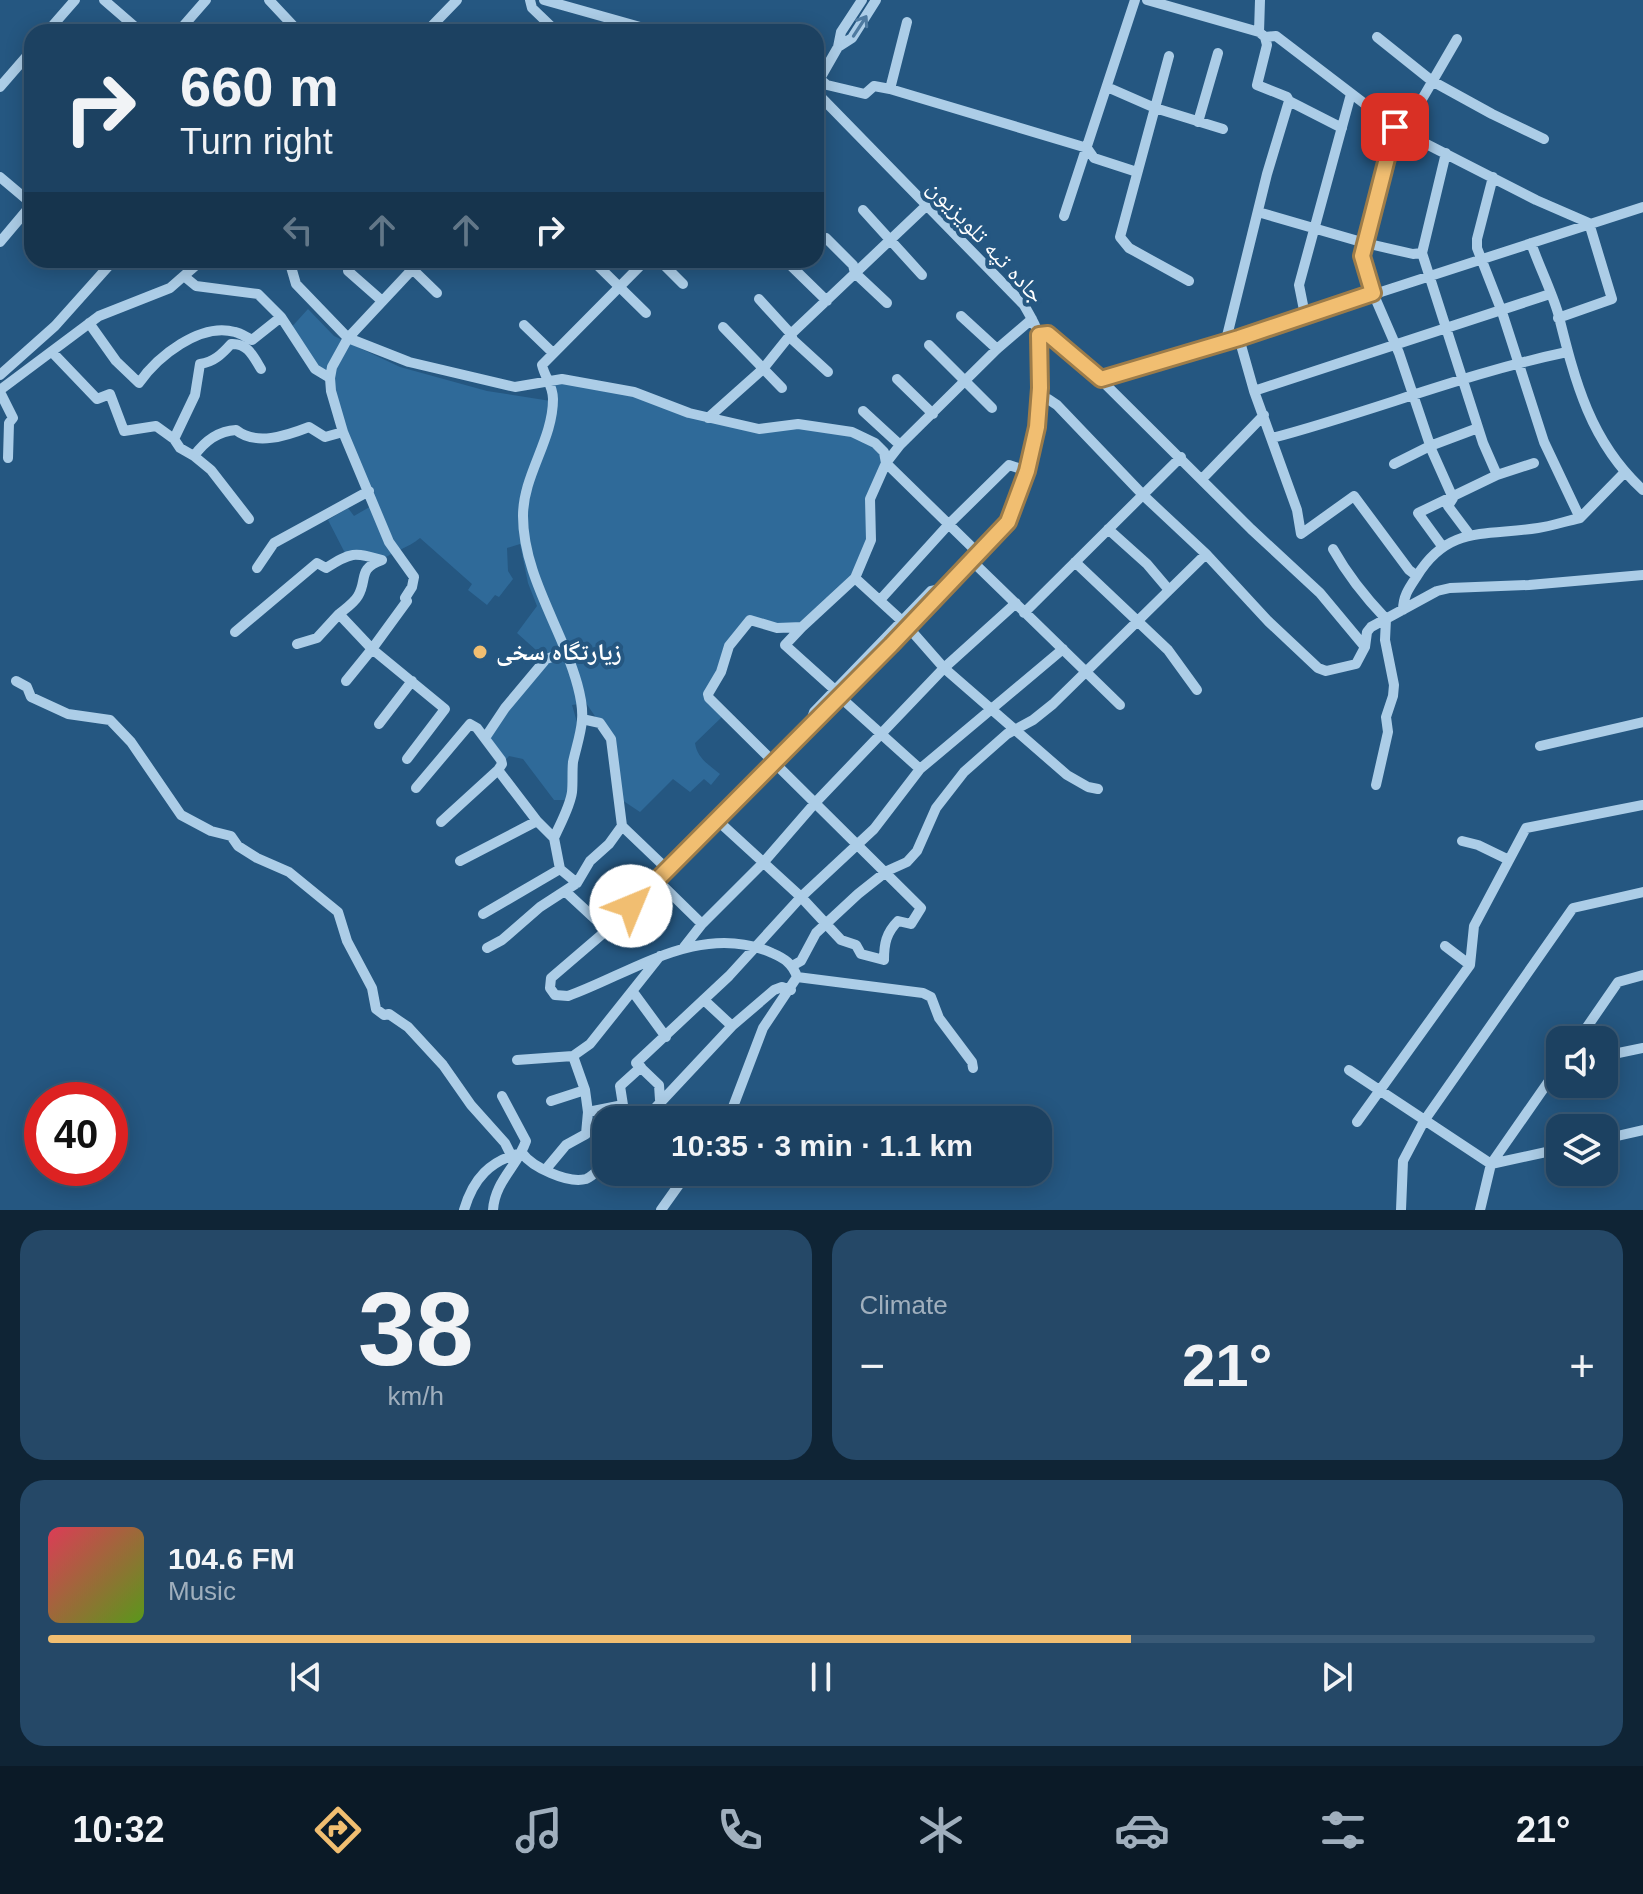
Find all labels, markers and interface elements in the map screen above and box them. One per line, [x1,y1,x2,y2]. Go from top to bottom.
one-way arrow [852,15,868,38]
text: 660 m [180,55,339,118]
icon: right [48,56,152,160]
pin [1361,93,1429,161]
icon: arrive [1373,105,1417,149]
text: Turn right [180,121,333,162]
street label: جاده تپه تلویزیون [921,173,1050,309]
icon: left [276,208,320,252]
icon: ahead [360,208,404,252]
icon: ahead [444,208,488,252]
icon: right [528,208,572,252]
place label: زیارتگاه سخی [496,638,622,666]
marker: زیارتگاه سخی [471,643,489,661]
position arrow [589,864,673,948]
map controls [1546,1026,1618,1186]
button: sound [1546,1026,1618,1098]
speed limit sign: 40 [24,1082,128,1186]
button: layers [1546,1114,1618,1186]
text: 10:35 · 3 min · 1.1 km [671,1129,973,1162]
text: 38 [358,1271,474,1387]
text: Climate [860,1290,948,1320]
text: 21° [1182,1332,1273,1399]
text: − [860,1341,885,1390]
text: + [1569,1341,1595,1390]
text: km/h [388,1381,444,1411]
text: 104.6 FM [168,1542,295,1575]
text: Music [168,1576,236,1606]
icon: previous [284,1655,328,1699]
icon: pause [799,1655,843,1699]
icon: next [1315,1655,1359,1699]
icon: directions [310,1802,366,1858]
icon: music [511,1802,567,1858]
icon: phone [712,1802,768,1858]
icon: climate [913,1802,969,1858]
icon: car [1114,1802,1170,1858]
icon: filters [1315,1802,1371,1858]
text: 10:32 [73,1809,165,1850]
text: 21° [1516,1809,1570,1850]

